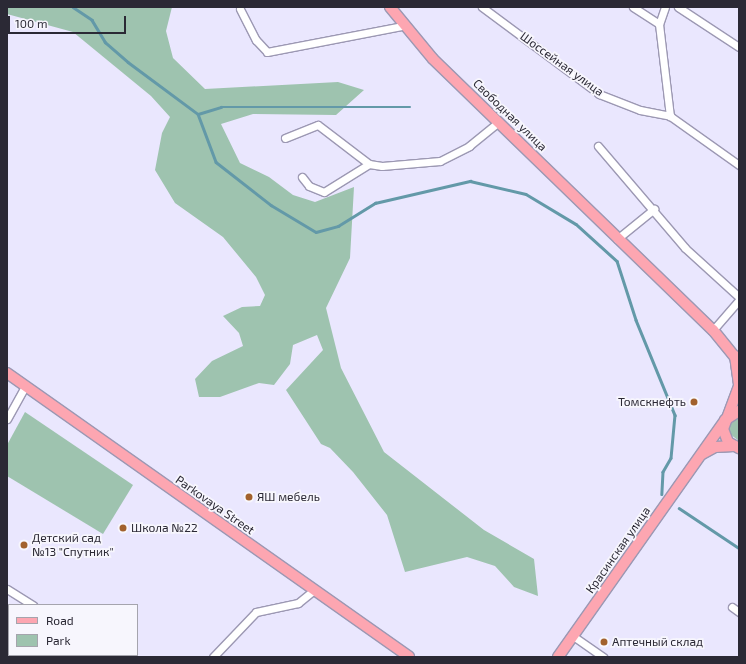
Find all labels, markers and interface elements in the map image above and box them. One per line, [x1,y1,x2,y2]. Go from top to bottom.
scale bar [10,8,128,34]
text: 100 m [15,16,47,30]
street label: Шоссейная улица [518,29,606,99]
street label: Свободная улица [470,76,550,154]
place label: Томскнефть [618,395,686,409]
marker: Томскнефть [689,397,699,407]
street label: Parkovaya Street [173,472,257,538]
place label: ЯШ мебель [257,490,320,504]
marker: ЯШ мебель [244,492,254,502]
street label: Красинская улица [583,504,653,596]
place label: Школа №22 [131,521,198,535]
marker: Школа №22 [118,523,128,533]
place label: Детский сад №13 "Спутник" [32,531,114,559]
marker: Детский сад №13 "Спутник" [19,540,29,550]
legend [8,604,138,656]
text: Road [46,613,74,627]
text: Park [46,633,71,647]
place label: Аптечный склад [612,635,703,649]
marker: Аптечный склад [599,637,609,647]

